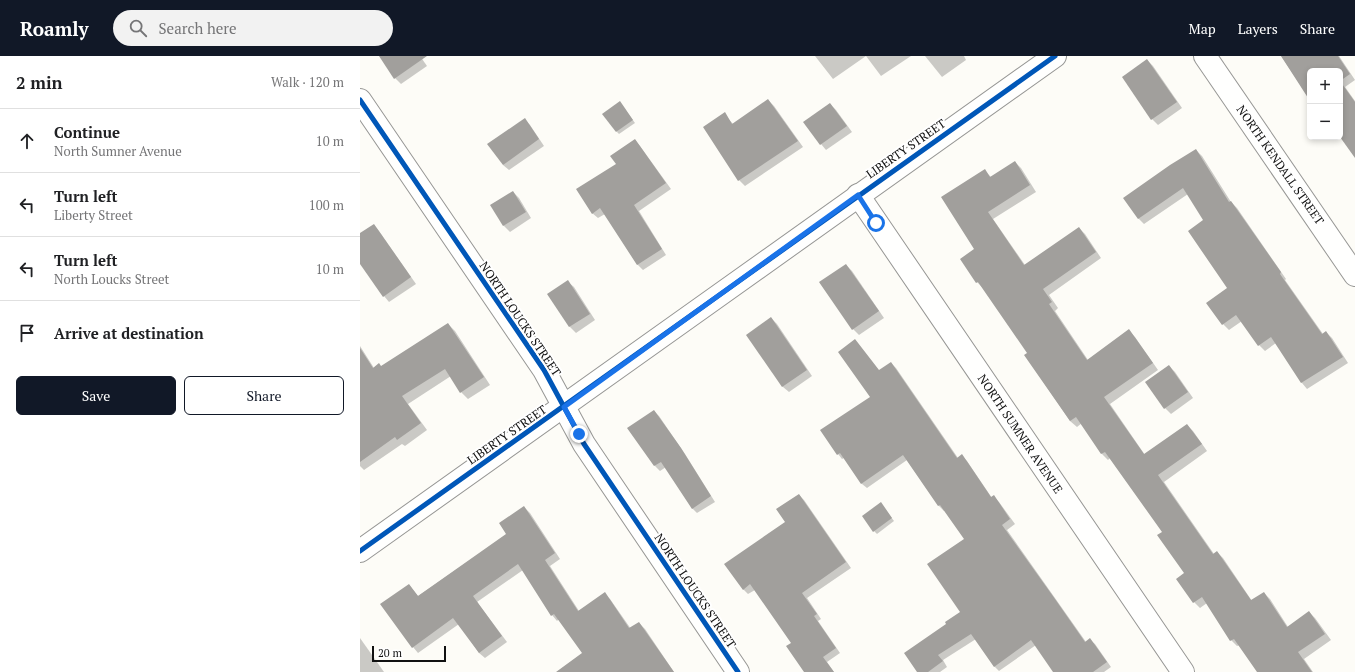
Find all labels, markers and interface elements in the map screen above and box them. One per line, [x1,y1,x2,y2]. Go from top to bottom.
search box [113,10,393,46]
text: Roamly [20,16,89,41]
icon: search [127,17,149,39]
text: Search here [159,18,237,38]
text: Map [1189,19,1216,38]
text: Layers [1238,19,1278,38]
text: Share [1300,19,1335,38]
map controls [1307,68,1343,140]
button: + [1307,68,1343,104]
text: 2 min [16,71,63,94]
text: Walk · 120 m [271,73,344,91]
street label: NORTH KENDALL STREET [1233,102,1328,228]
button: − [1307,104,1343,140]
street label: LIBERTY STREET [863,115,949,181]
text: Continue [54,122,120,142]
icon: ahead [16,130,38,152]
text: 10 m [316,132,344,150]
text: North Sumner Avenue [54,142,182,160]
text: Turn left [54,186,118,206]
icon: left [16,194,38,216]
text: 100 m [309,196,344,214]
text: Liberty Street [54,206,133,224]
route start [867,214,885,232]
text: Turn left [54,250,118,270]
icon: left [16,258,38,280]
street label: NORTH LOUCKS STREET [477,259,565,379]
text: 10 m [316,260,344,278]
text: North Loucks Street [54,270,169,288]
icon: arrive [16,322,38,344]
text: Arrive at destination [54,323,204,343]
street label: NORTH SUMNER AVENUE [975,371,1066,496]
button: Save [16,376,176,415]
button: Share [184,376,344,415]
street label: LIBERTY STREET [464,401,550,467]
route end [570,425,588,443]
street label: NORTH LOUCKS STREET [652,531,740,651]
scale bar [372,644,446,663]
text: 20 m [378,646,402,660]

